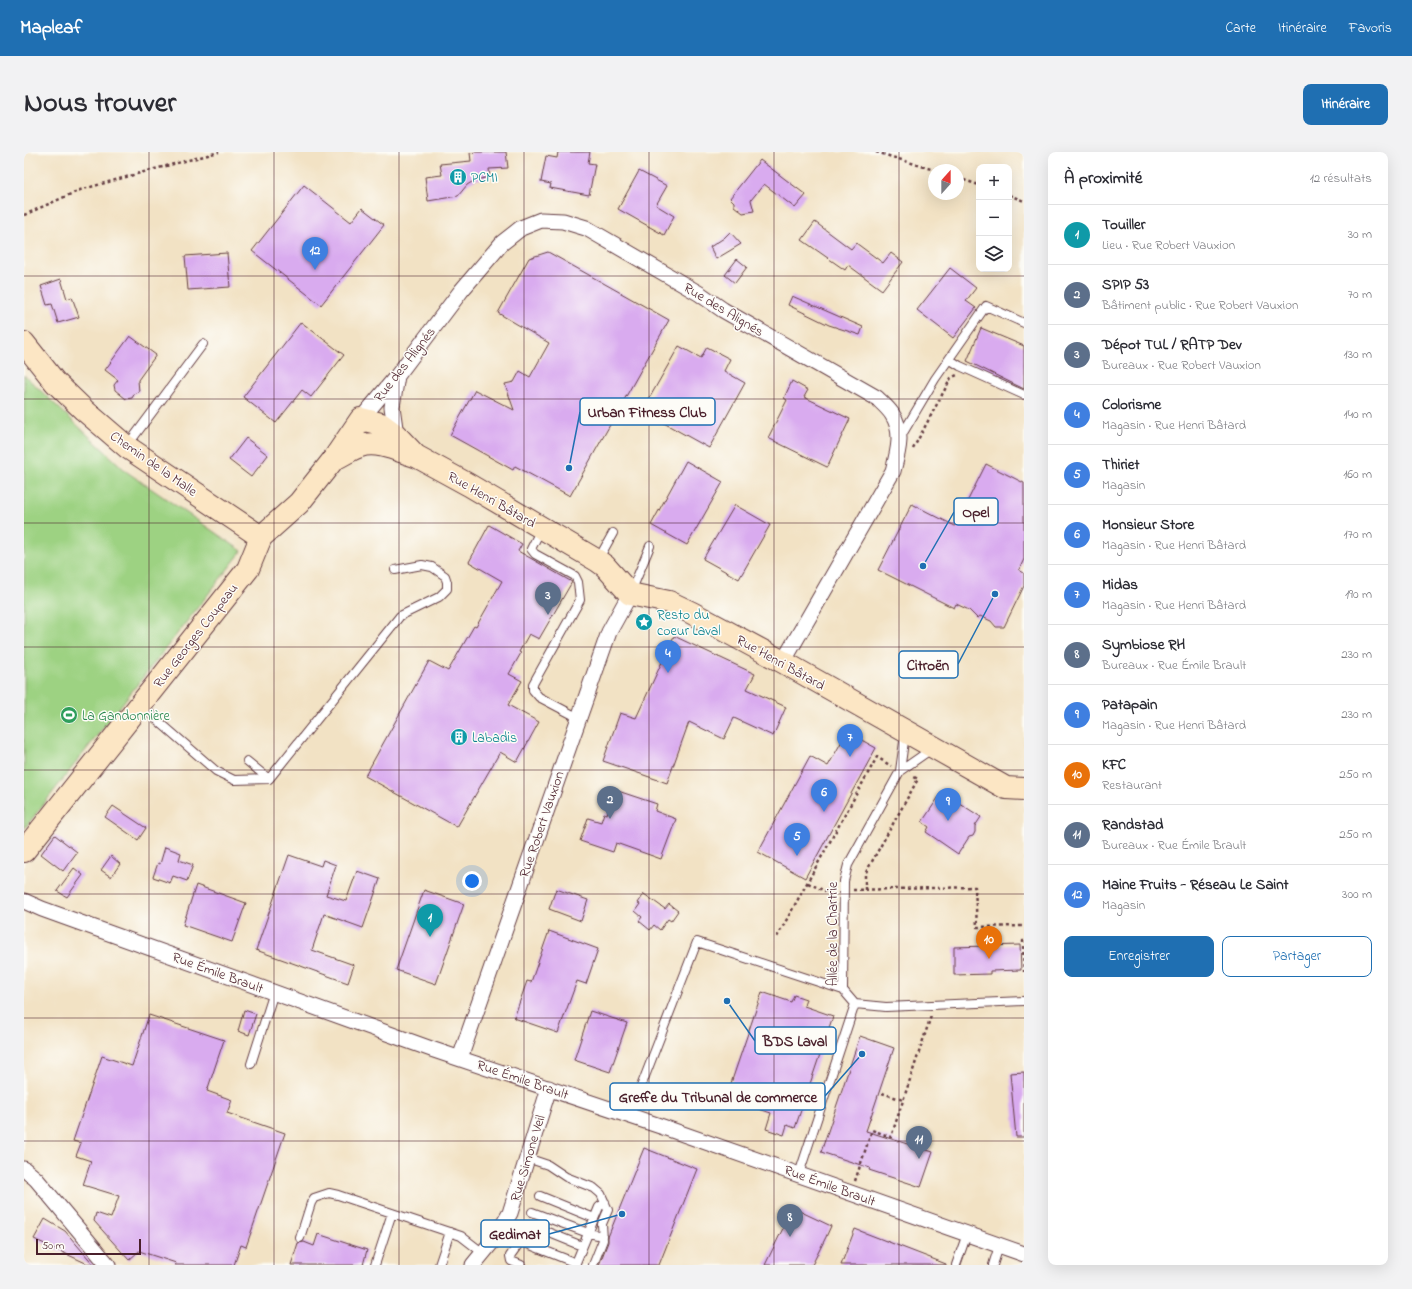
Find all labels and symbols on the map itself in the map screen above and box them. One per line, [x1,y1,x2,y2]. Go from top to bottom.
north arrow [928,164,964,200]
building icon: PCMI [448,167,468,187]
place label: PCMI [471,168,498,189]
pin: 12 [302,237,328,270]
street label: Rue des Alignés [679,278,767,343]
street label: Rue des Alignés [369,323,442,408]
callout: Urban Fitness Club [580,398,715,425]
text: Urban Fitness Club [587,402,707,424]
street label: Chemin de la Malle [105,426,202,503]
street label: Rue Henri Bâtard [443,467,539,534]
callout: Opel [954,498,998,525]
text: Opel [962,502,990,524]
street label: Rue Georges Coupeau [149,579,245,693]
pin: 3 [535,582,561,615]
place label: Resto du coeur Laval [657,605,721,642]
place icon: Resto du coeur Laval [634,612,654,632]
street label: Rue Henri Bâtard [732,630,829,696]
pin: 4 [655,640,681,673]
callout: Citroën [899,651,958,678]
text: Citroën [907,655,950,677]
sports icon: La Gandonnière [59,705,79,725]
place label: La Gandonnière [82,706,171,727]
pin: 7 [837,724,863,757]
building icon: Labadis [449,727,469,747]
place label: Labadis [472,728,517,749]
street label: Rue Robert Vauxion [514,768,571,881]
pin: 6 [811,779,837,812]
pin: 2 [597,786,623,819]
pin: 9 [935,788,961,821]
pin: 5 [784,823,810,856]
your location [462,871,482,891]
street label: Allée de la Chartrie [823,881,844,986]
pin: 1 [417,904,443,937]
pin: 10 [976,926,1002,959]
street label: Rue Émile Brault [169,947,266,1000]
callout: BDS Laval [755,1027,836,1054]
text: BDS Laval [762,1031,828,1053]
street label: Rue Émile Brault [474,1055,572,1106]
callout: Greffe du Tribunal de commerce [610,1083,825,1110]
text: Greffe du Tribunal de commerce [619,1087,818,1109]
street label: Rue Simone Veil [505,1113,552,1204]
pin: 11 [906,1126,932,1159]
street label: Rue Émile Brault [781,1160,878,1213]
pin: 8 [777,1204,803,1237]
callout: Gedimat [481,1220,549,1247]
text: Gedimat [489,1224,542,1246]
scale bar [36,1237,141,1256]

